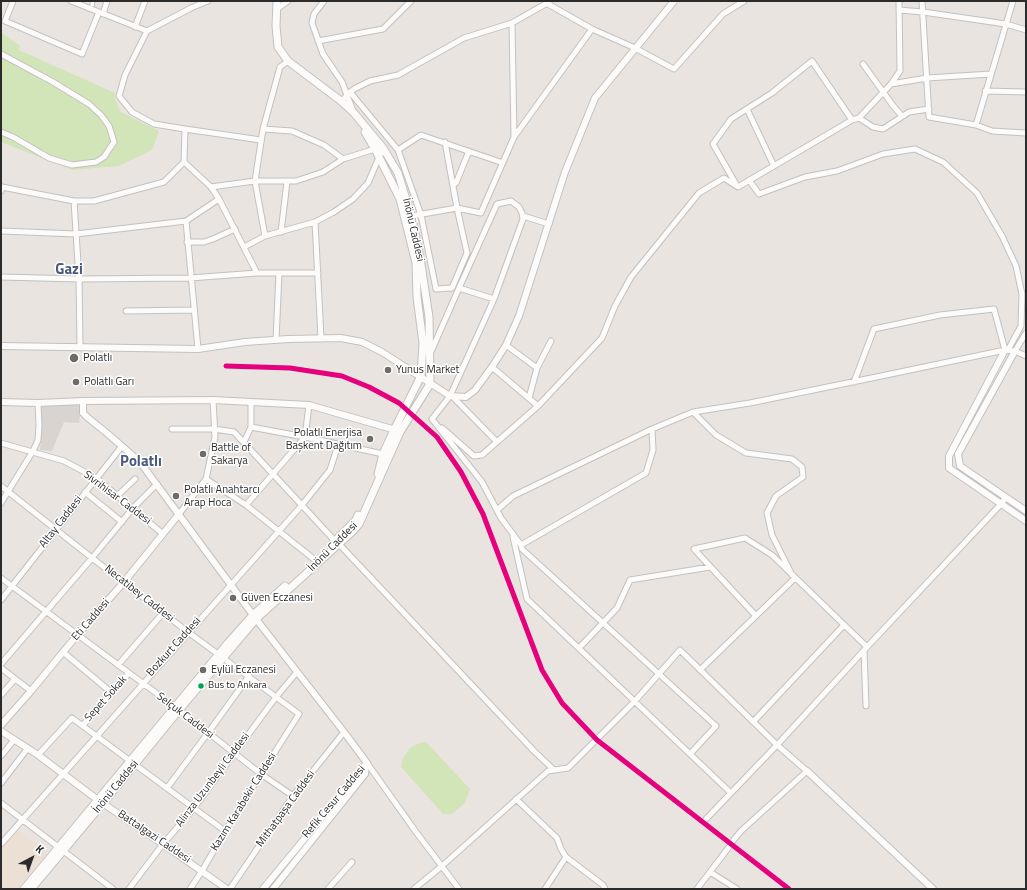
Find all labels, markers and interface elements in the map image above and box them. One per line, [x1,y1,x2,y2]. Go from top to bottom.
street label: İnönü Caddesi [399,197,427,263]
district label: Gazi [55,261,83,279]
place label: Polatlı [83,351,112,365]
marker: Polatlı [68,352,80,364]
place label: Yunus Market [396,363,459,377]
marker: Yunus Market [383,365,393,375]
place label: Polatlı Garı [84,375,134,389]
marker: Polatlı Garı [71,377,81,387]
place label: Polatlı Enerjisa Başkent Dağıtım [286,426,362,452]
marker: Polatlı Enerjisa Başkent Dağıtım [365,434,375,444]
place label: Battle of Sakarya [211,441,251,467]
marker: Battle of Sakarya [198,449,208,459]
district label: Polatlı [120,453,162,471]
street label: Sivrihisar Caddesi [81,468,153,528]
place label: Polatlı Anahtarcı Arap Hoca [184,483,260,509]
marker: Polatlı Anahtarcı Arap Hoca [171,491,181,501]
street label: Altay Caddesi [37,493,85,551]
street label: İnönü Caddesi [305,519,361,575]
street label: Necatibey Caddesi [102,563,176,625]
place label: Güven Eczanesi [241,591,313,605]
marker: Güven Eczanesi [228,593,238,603]
street label: Eti Caddesi [69,596,113,644]
street label: Bozkurt Caddesi [144,615,204,679]
place label: Eylül Eczanesi [211,663,276,677]
marker: Eylül Eczanesi [198,665,208,675]
street label: Sepet Sokak [82,673,130,725]
place label: Bus to Ankara [208,680,267,692]
marker: Bus to Ankara [196,681,206,691]
street label: Selçuk Caddesi [154,690,216,742]
street label: Alirıza Uzunbeyli Caddesi [173,730,253,830]
street label: Kazım Karabekir Caddesi [208,750,280,854]
street label: İnönü Caddesi [90,758,142,816]
street label: Refik Cesur Caddesi [300,763,368,841]
street label: Mithatpaşa Caddesi [254,768,318,850]
street label: Battalgazi Caddesi [115,808,193,866]
north arrow [12,838,52,878]
text: K [32,841,48,857]

